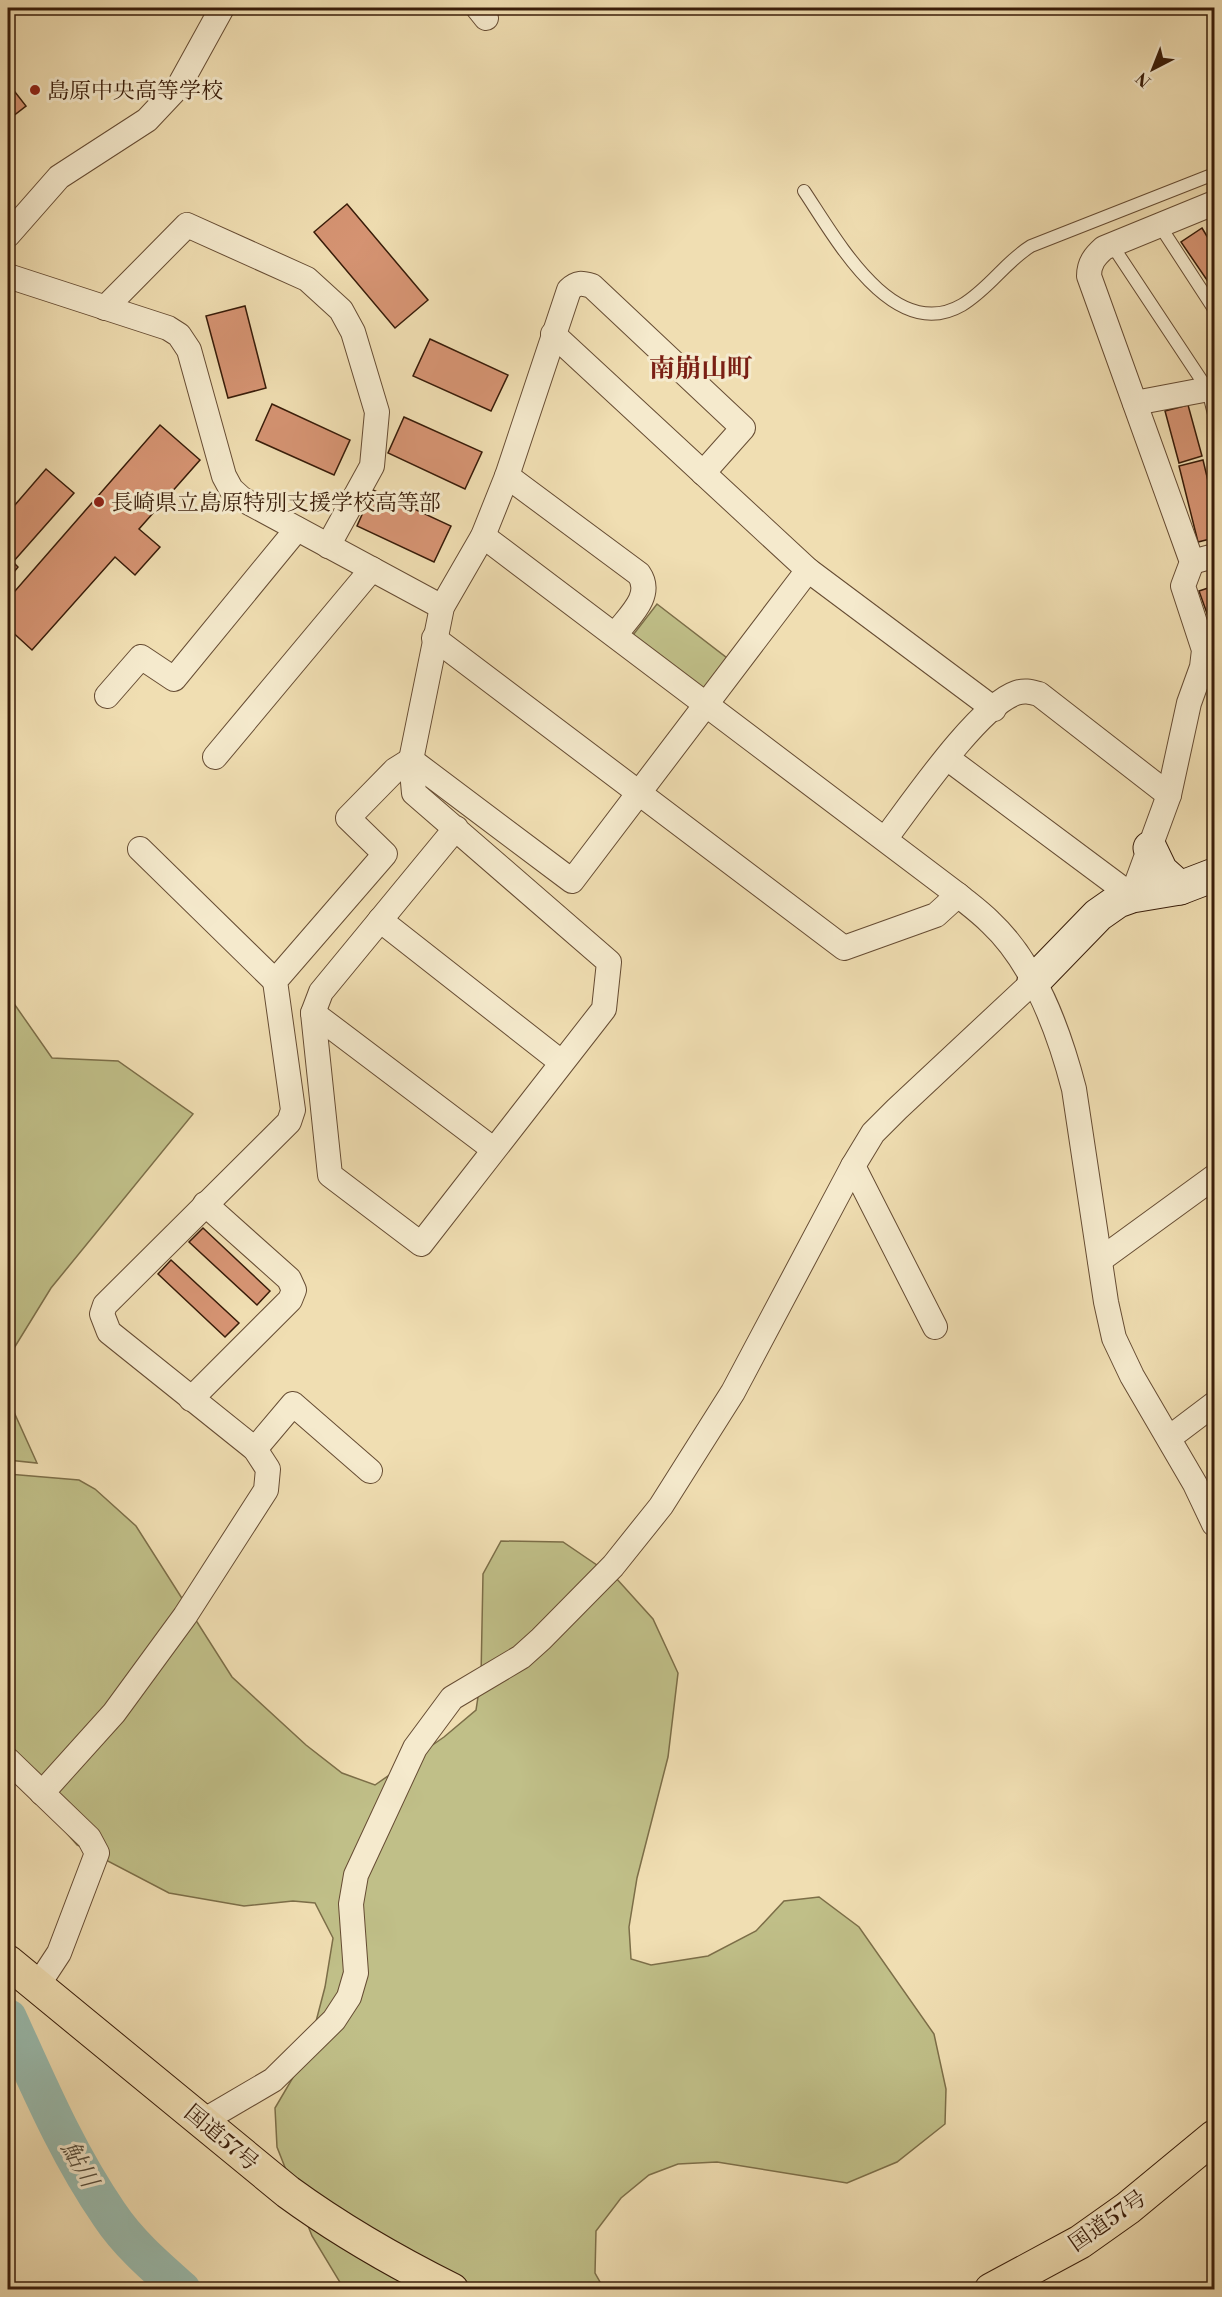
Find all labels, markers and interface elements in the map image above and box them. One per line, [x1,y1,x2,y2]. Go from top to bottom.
north arrow [1123,39,1183,99]
text: N [1132,68,1155,91]
place label: 島原中央高等学校 [47,78,223,105]
marker: 島原中央高等学校 [28,83,42,97]
district label: 南崩山町 [649,353,753,385]
place label: 長崎県立島原特別支援学校高等部 [111,490,441,517]
marker: 長崎県立島原特別支援学校高等部 [92,495,106,509]
street label: 国道57号 [178,2099,264,2177]
water label: 鮎川 [54,2136,105,2195]
street label: 国道57号 [1064,2185,1152,2258]

